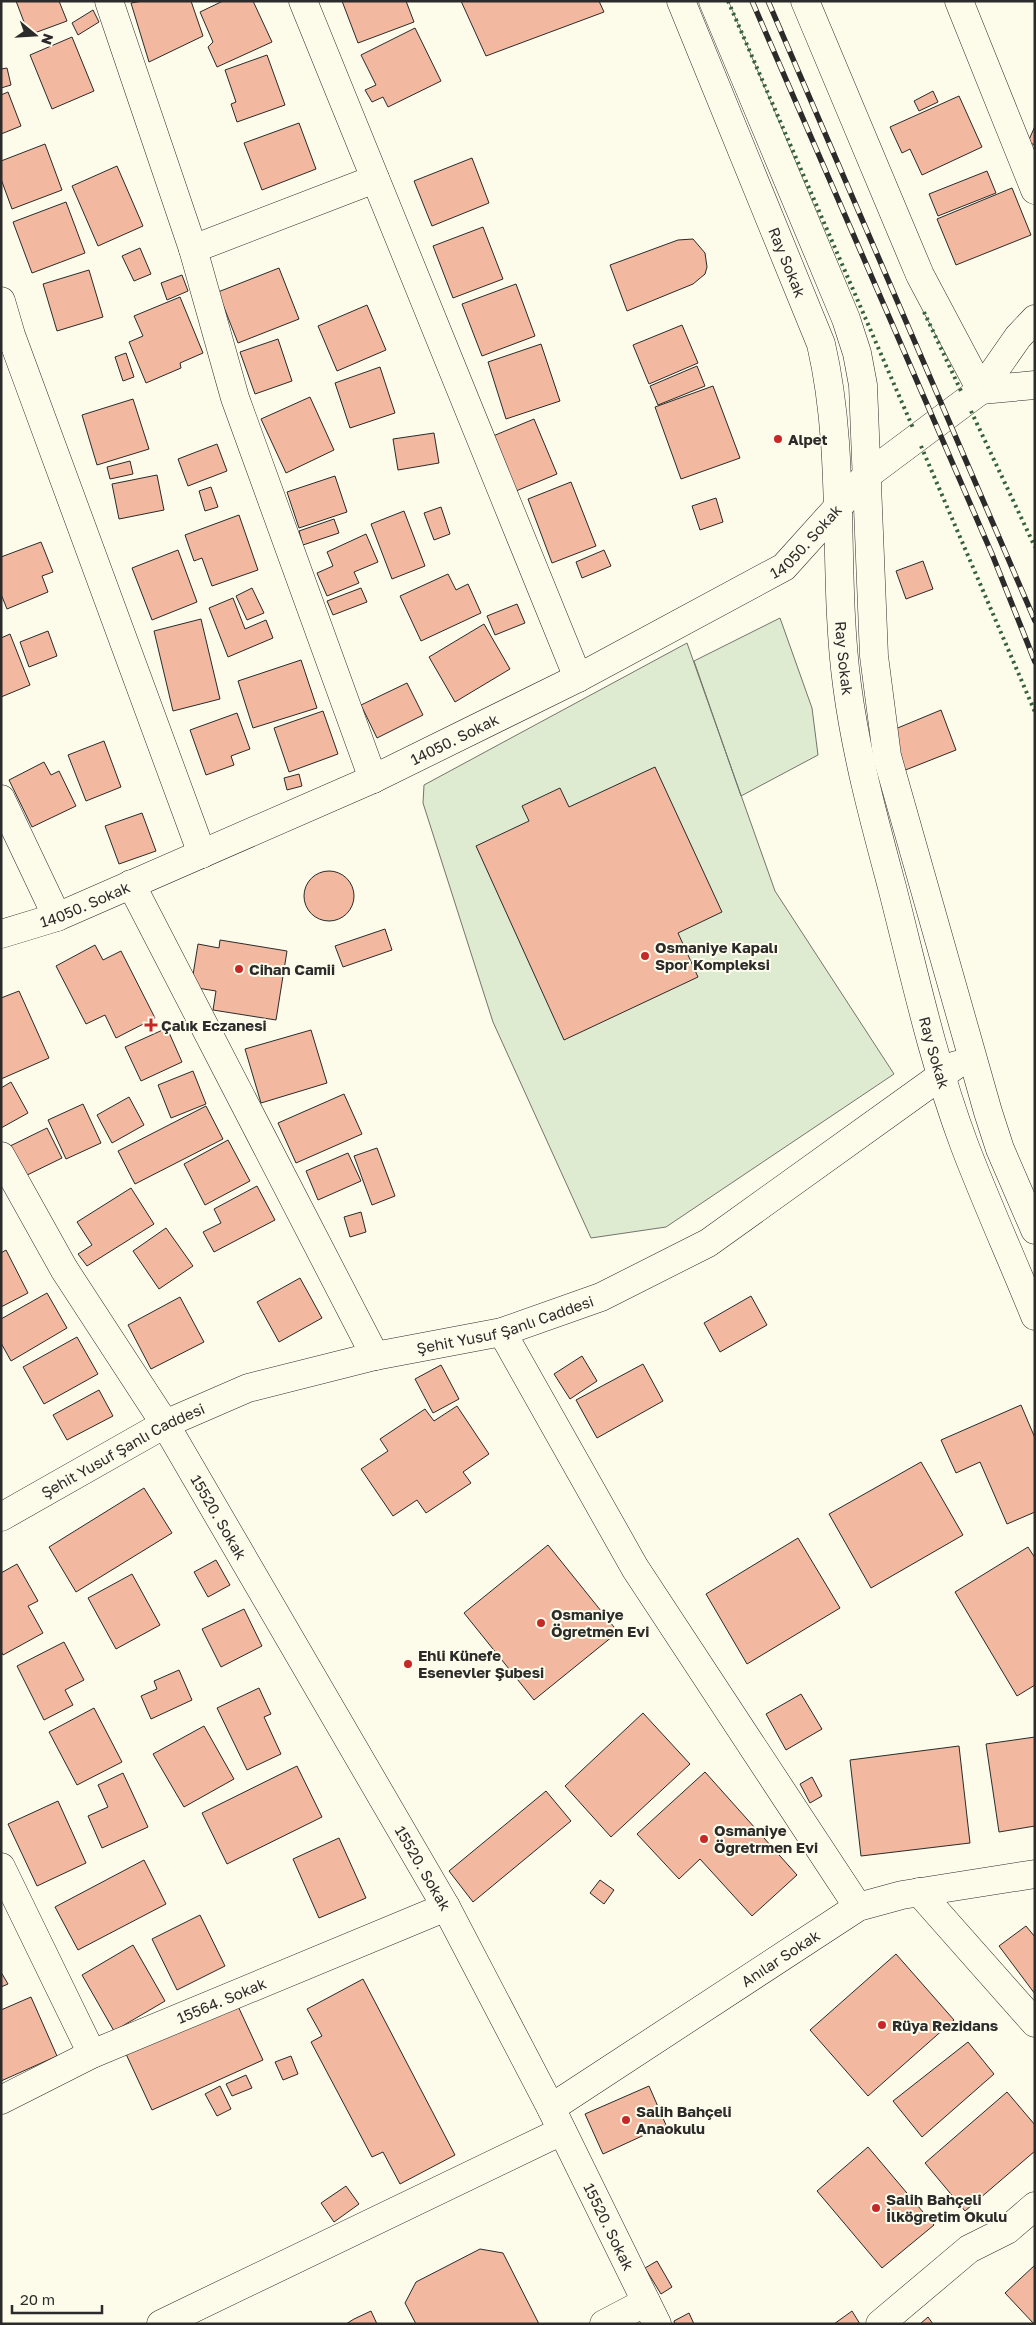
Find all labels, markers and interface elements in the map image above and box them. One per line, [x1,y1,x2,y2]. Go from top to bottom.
north arrow [10,10,60,60]
text: N [38,31,58,47]
street label: Ray Sokak [765,224,810,300]
place label: Alpet [788,430,828,448]
marker: Alpet [772,433,784,445]
street label: 14050. Sokak [767,500,845,582]
street label: Ray Sokak [832,621,857,697]
street label: 14050. Sokak [407,709,502,768]
street label: 14050. Sokak [38,877,133,931]
place label: Osmaniye Kapalı Spor Kompleksi [655,938,778,973]
marker: Osmaniye Kapalı Spor Kompleksi [639,950,651,962]
place label: Cihan Camii [249,960,335,978]
marker: Cihan Camii [233,963,245,975]
street label: Ray Sokak [916,1014,954,1091]
place label: Çalık Eczanesi [161,1016,267,1034]
marker: Çalık Eczanesi [145,1019,157,1031]
street label: Şehit Yusuf Şanlı Caddesi [415,1291,596,1357]
street label: Şehit Yusuf Şanlı Caddesi [38,1399,207,1501]
street label: 15520. Sokak [187,1471,251,1563]
place label: Osmaniye Öğretmen Evi [551,1605,649,1640]
marker: Osmaniye Öğretmen Evi [535,1617,547,1629]
place label: Ehli Künefe Esenevler Şubesi [418,1646,544,1681]
marker: Ehli Künefe Esenevler Şubesi [402,1658,414,1670]
place label: Osmaniye Öğretrmen Evi [714,1821,818,1856]
street label: 15520. Sokak [392,1822,455,1914]
marker: Osmaniye Öğretrmen Evi [698,1833,710,1845]
street label: Anılar Sokak [738,1925,823,1990]
street label: 15564. Sokak [174,1974,269,2027]
place label: Rüya Rezidans [892,2016,998,2034]
marker: Rüya Rezidans [876,2019,888,2031]
place label: Salih Bahçeli Anaokulu [636,2102,732,2137]
marker: Salih Bahçeli Anaokulu [620,2114,632,2126]
street label: 15520. Sokak [580,2180,638,2274]
place label: Salih Bahçeli İlköğretim Okulu [886,2190,1007,2225]
marker: Salih Bahçeli İlköğretim Okulu [870,2202,882,2214]
scale bar [12,2282,102,2314]
text: 20 m [20,2290,55,2308]

